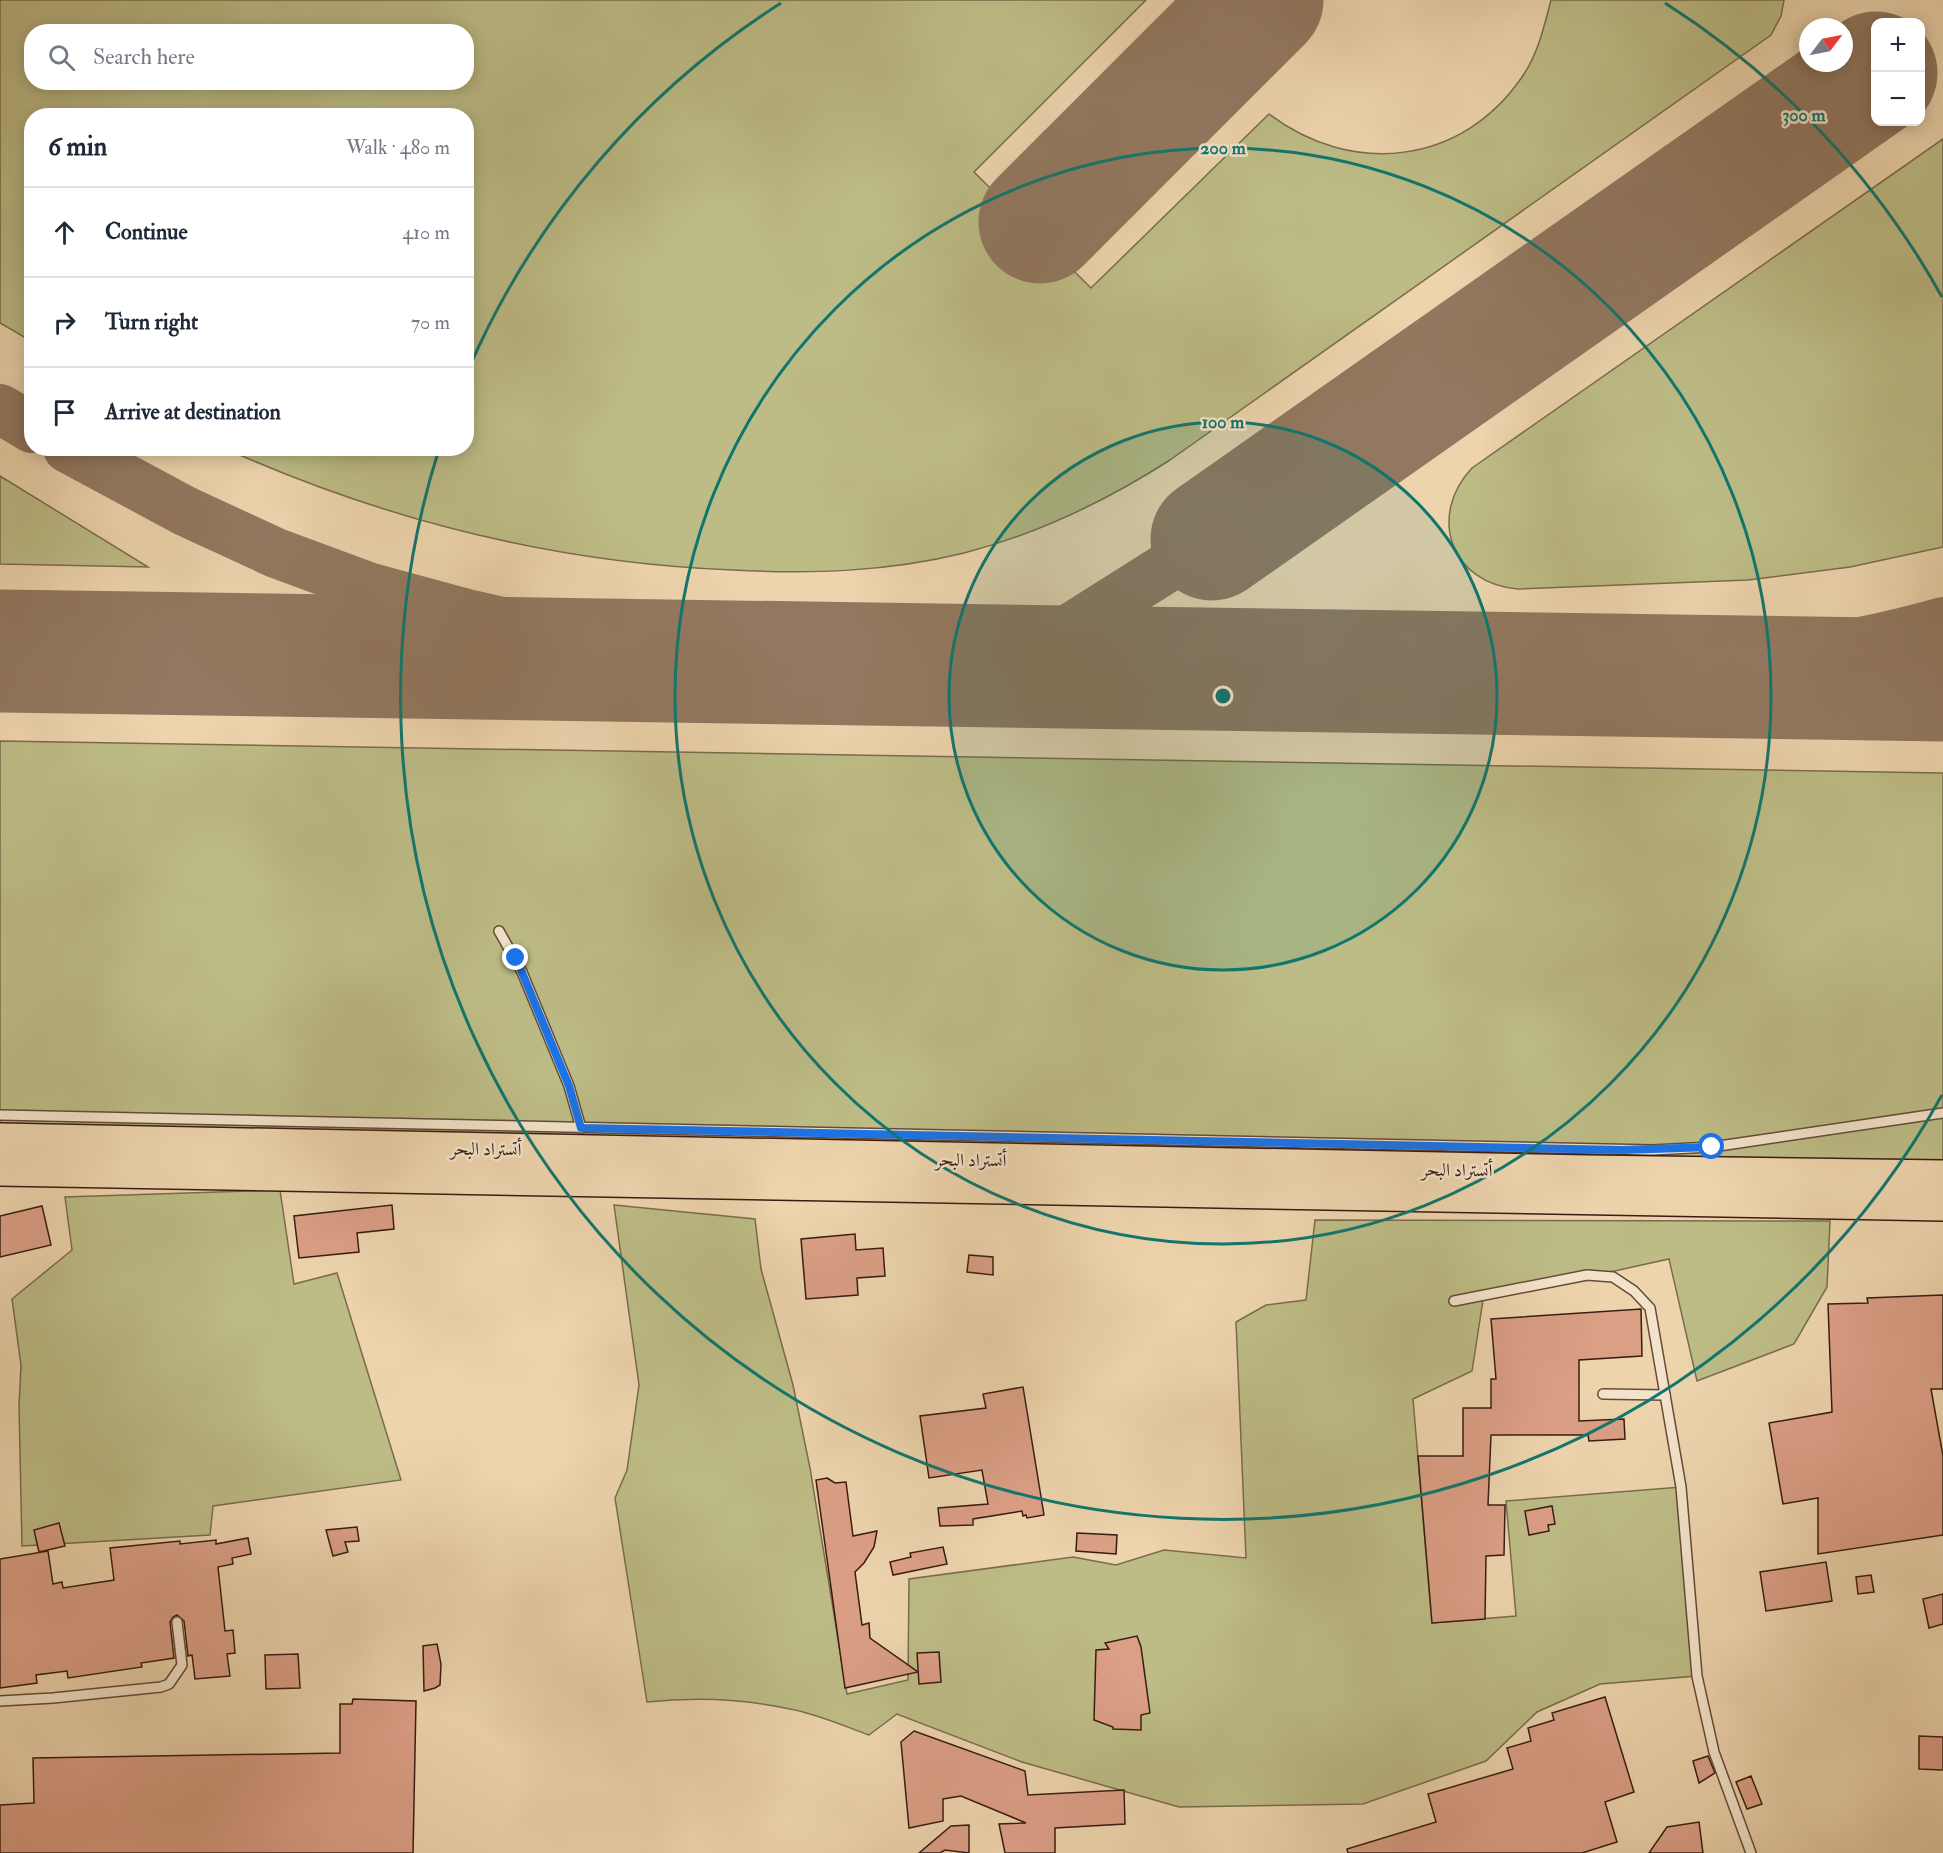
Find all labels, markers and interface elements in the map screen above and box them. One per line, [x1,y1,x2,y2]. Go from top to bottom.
north arrow [1799,18,1853,72]
map controls [1871,18,1925,126]
button: + [1871,18,1925,72]
search box [24,24,474,90]
icon: search [45,41,78,74]
text: Search here [93,43,195,71]
button: − [1871,72,1925,126]
text: 300 m [1782,104,1827,127]
text: 6 min [48,131,107,163]
text: Walk · 480 m [346,135,450,160]
text: 200 m [1200,137,1247,160]
icon: ahead [48,216,81,249]
text: Continue [105,218,188,246]
text: 410 m [402,220,450,245]
icon: right [48,306,81,339]
text: Turn right [105,308,198,336]
text: 70 m [411,310,450,335]
icon: arrive [48,396,81,429]
text: Arrive at destination [105,398,281,426]
text: 100 m [1202,411,1245,434]
centre of rings [1213,686,1233,706]
route end [502,944,528,970]
route start [1698,1133,1724,1159]
street label: أتستراد البحر [448,1135,523,1162]
street label: أتستراد البحر [933,1146,1008,1173]
street label: أتستراد البحر [1419,1156,1494,1183]

